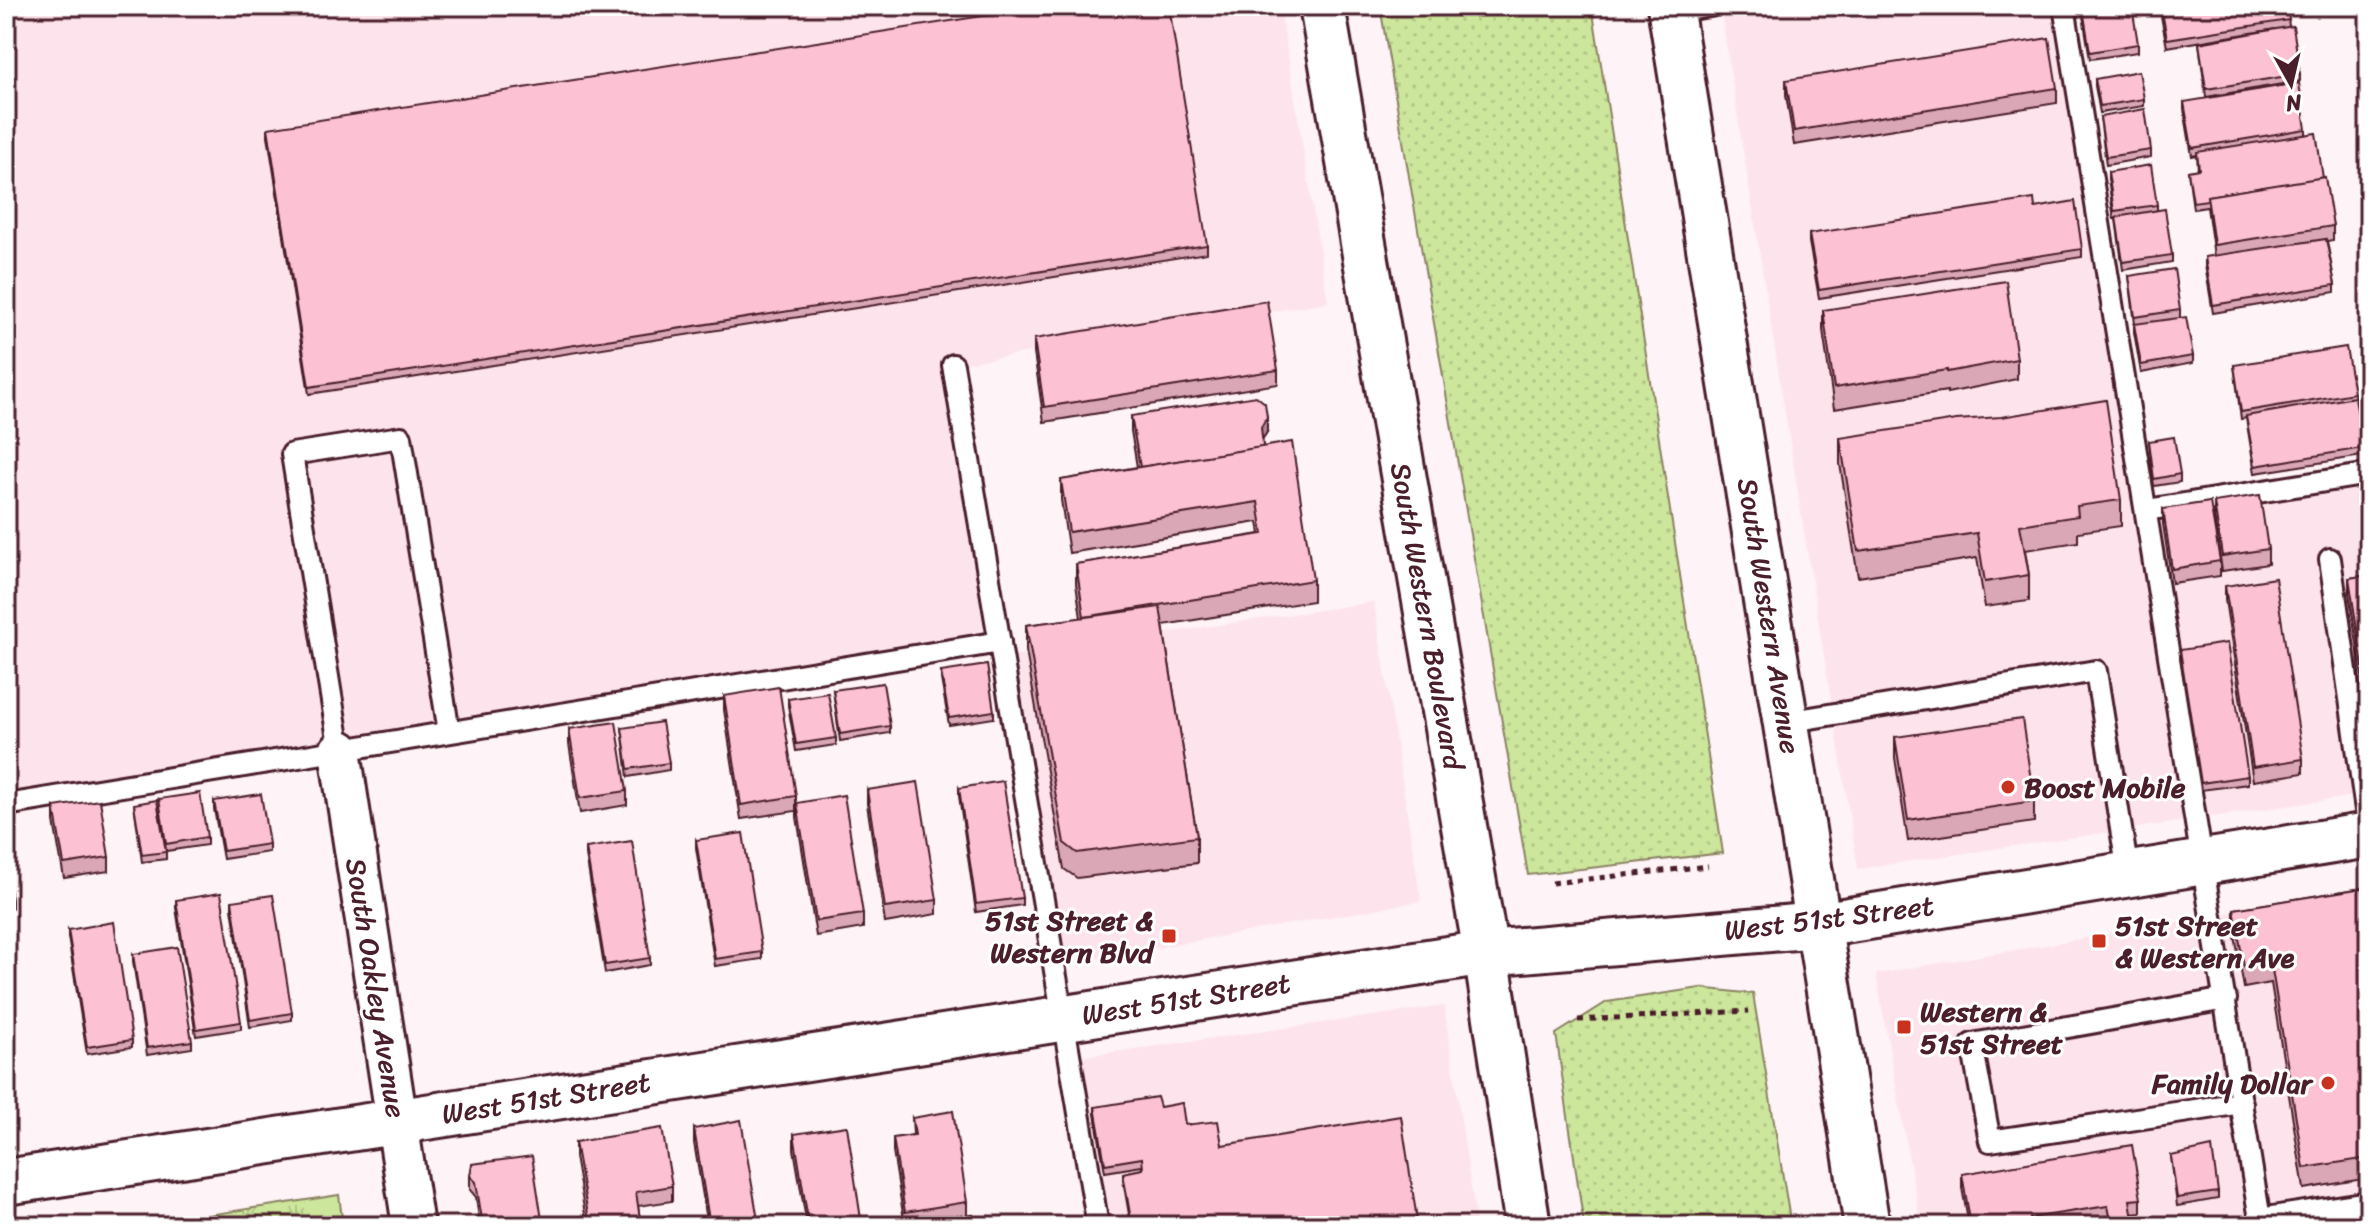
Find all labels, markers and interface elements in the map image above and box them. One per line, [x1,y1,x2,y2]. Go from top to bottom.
north arrow [2251,44,2331,124]
text: N [2283,83,2305,124]
street label: South Western Boulevard [1376,459,1479,776]
street label: South Western Avenue [1723,474,1815,758]
place label: Boost Mobile [2024,763,2186,812]
marker: Boost Mobile [1999,778,2017,796]
street label: South Oakley Avenue [331,855,421,1121]
street label: West 51st Street [1721,881,1937,955]
place label: 51st Street & Western Blvd [985,896,1155,977]
place label: 51st Street & Western Ave [2115,901,2295,982]
marker: 51st Street & Western Blvd [1160,927,1178,945]
marker: 51st Street & Western Ave [2090,932,2108,950]
street label: West 51st Street [1078,958,1294,1040]
place label: Western & 51st Street [1920,987,2064,1068]
marker: Western & 51st Street [1895,1018,1913,1036]
street label: West 51st Street [438,1057,654,1139]
place label: Family Dollar [2151,1059,2315,1108]
marker: Family Dollar [2319,1074,2337,1092]

